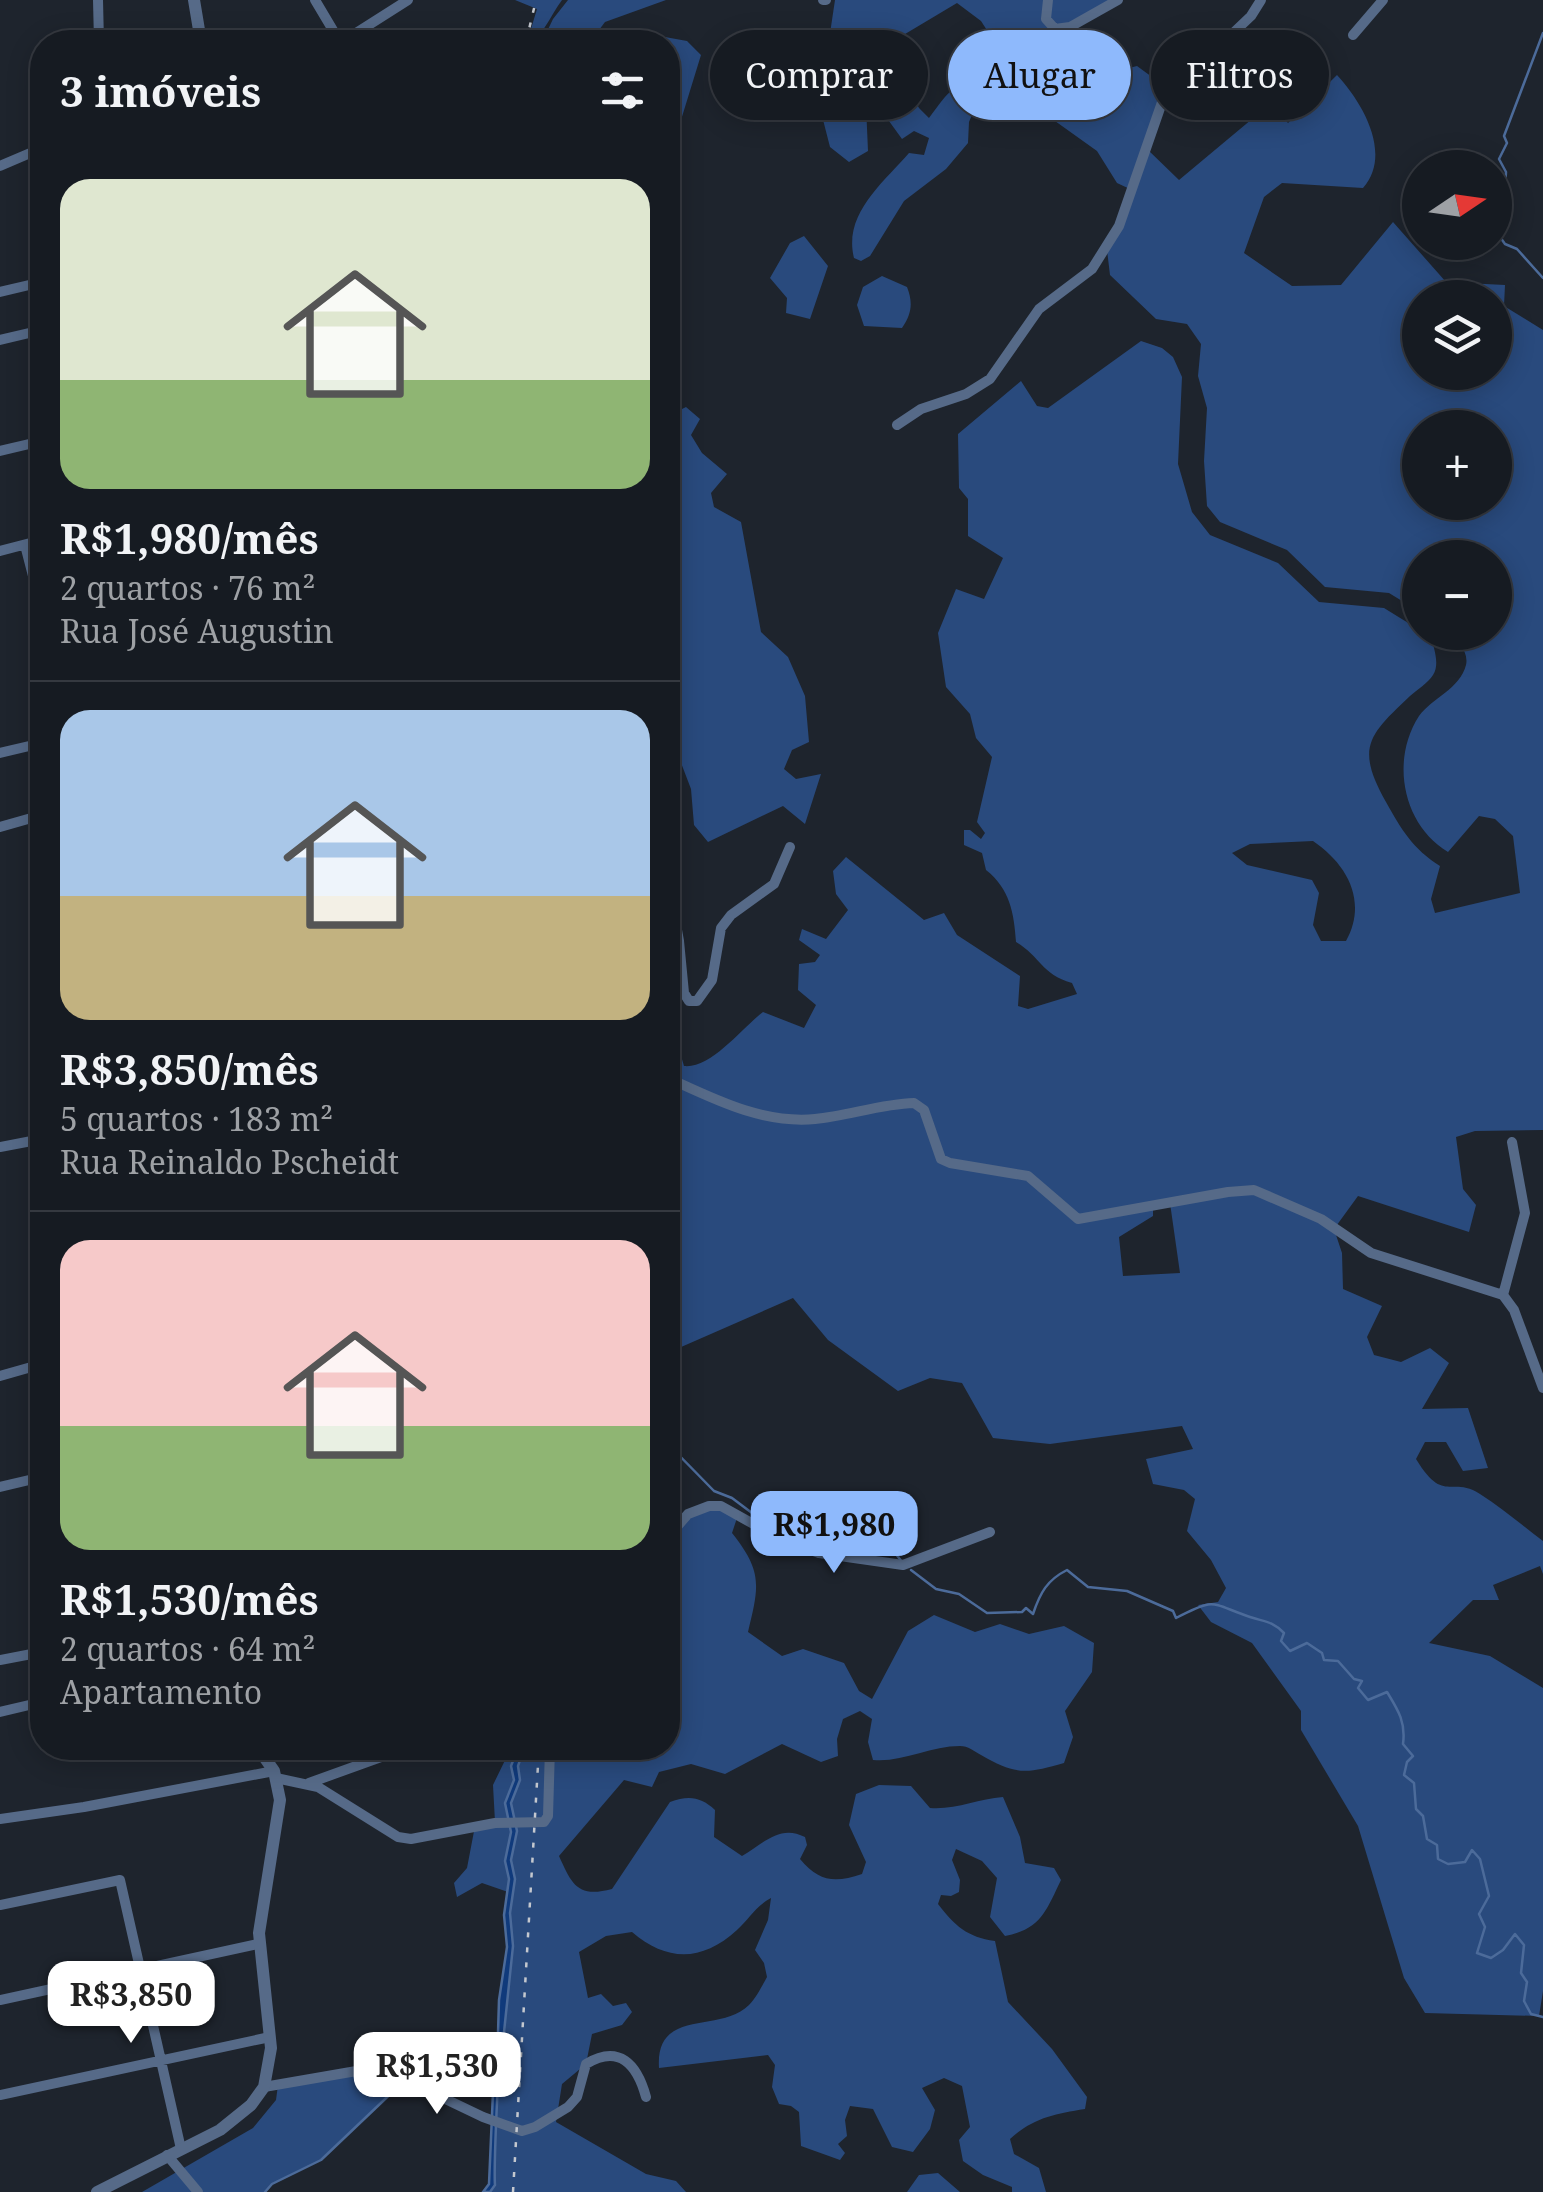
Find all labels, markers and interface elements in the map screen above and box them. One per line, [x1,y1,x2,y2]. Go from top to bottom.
chip: Comprar [710,30,928,120]
chip: Alugar [948,30,1131,120]
chip: Filtros [1151,30,1329,120]
text: 3 imóveis [60,62,261,119]
icon: filters [595,63,650,118]
north arrow [1402,150,1512,260]
map controls [1402,150,1512,650]
icon: home [265,244,445,424]
button: layers [1402,280,1512,390]
button: + [1402,410,1512,520]
text: R$1,980/mês [60,509,319,566]
button: − [1402,540,1512,650]
text: 2 quartos · 76 m² [60,566,315,609]
text: Rua José Augustin [60,609,334,652]
icon: home [265,775,445,955]
text: R$3,850/mês [60,1040,319,1097]
text: 5 quartos · 183 m² [60,1097,333,1140]
text: Rua Reinaldo Pscheidt [60,1140,399,1183]
icon: home [265,1305,445,1485]
pin: R$1,980 [742,1491,926,1576]
text: R$1,980 [773,1502,895,1545]
text: R$1,530/mês [60,1570,319,1627]
text: 2 quartos · 64 m² [60,1627,315,1670]
text: Apartamento [60,1670,262,1713]
pin: R$3,850 [39,1961,223,2046]
text: R$3,850 [70,1972,192,2015]
pin: R$1,530 [345,2032,529,2117]
text: R$1,530 [376,2043,498,2086]

